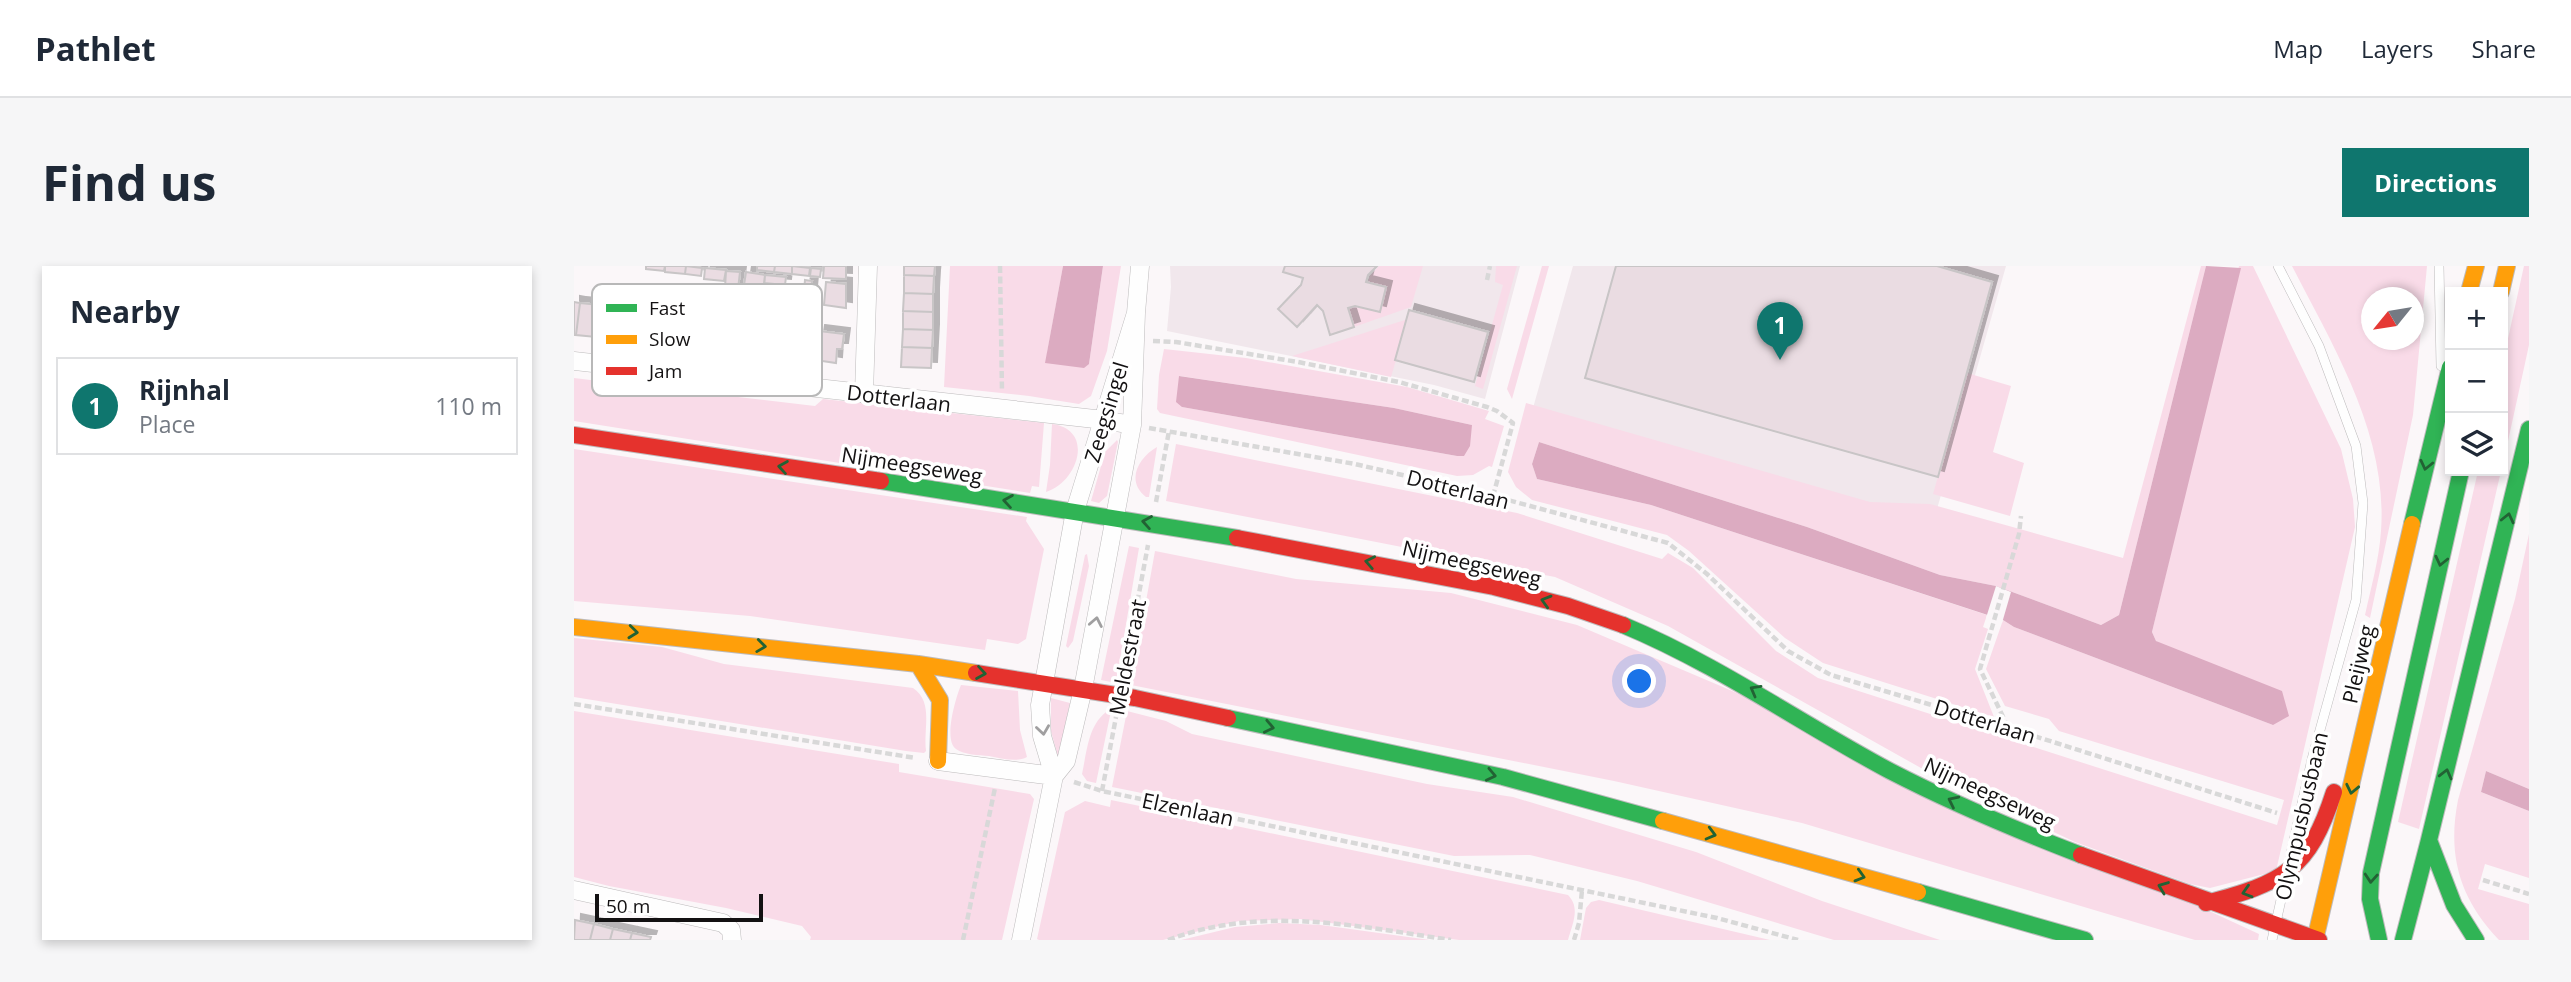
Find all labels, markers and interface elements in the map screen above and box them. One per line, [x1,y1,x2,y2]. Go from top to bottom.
text: Pathlet [35,26,156,71]
text: Map [2273,32,2323,65]
text: Layers [2361,32,2434,65]
text: Share [2472,32,2536,65]
button: Directions [2342,148,2529,217]
text: Find us [42,149,216,215]
legend [592,284,822,396]
north arrow [2361,287,2424,350]
map controls [2445,287,2508,476]
button: + [2445,287,2508,350]
text: Nearby [70,291,180,332]
text: Fast [649,295,685,321]
pin: 1 [1757,302,1803,360]
text: Slow [649,326,691,352]
button: − [2445,350,2508,413]
text: Jam [647,358,682,384]
street label: Zeegsingel [1077,358,1135,466]
text: Rijnhal [139,372,230,408]
street label: Dotterlaan [845,378,953,418]
text: 1 [88,390,102,422]
text: 110 m [435,390,502,422]
text: Place [139,408,195,440]
button: layers [2445,413,2508,476]
street label: Nijmeegseweg [840,440,984,490]
one-way arrow [2420,459,2435,471]
one-way arrow [777,460,789,475]
street label: Dotterlaan [1404,463,1512,515]
one-way arrow [1002,494,1014,509]
one-way arrow [2500,512,2514,524]
one-way arrow [1141,515,1153,530]
street label: Nijmeegseweg [1400,533,1544,593]
one-way arrow [2435,555,2450,567]
one-way arrow [1365,556,1377,571]
one-way arrow [1540,595,1552,610]
street label: Meldestraat [1102,597,1152,717]
one-way arrow [1087,616,1102,628]
street label: Pleijweg [2335,622,2381,706]
one-way arrow [628,625,639,640]
one-way arrow [755,638,767,653]
your location [1622,664,1656,698]
one-way arrow [975,666,987,681]
one-way arrow [1750,685,1762,698]
street label: Dotterlaan [1931,692,2039,750]
one-way arrow [1263,718,1275,733]
one-way arrow [1035,724,1050,736]
street label: Olympusbusbaan [2268,729,2334,903]
street label: Nijmeegseweg [1920,750,2060,836]
one-way arrow [1485,766,1497,781]
one-way arrow [2438,768,2452,780]
one-way arrow [2346,783,2360,795]
street label: Elzenlaan [1140,786,1236,832]
one-way arrow [1948,795,1960,809]
one-way arrow [1704,826,1716,840]
one-way arrow [1854,867,1866,882]
one-way arrow [2364,873,2379,884]
one-way arrow [2158,882,2170,896]
one-way arrow [2242,884,2254,898]
scale bar [595,891,763,923]
text: 50 m [606,893,650,919]

